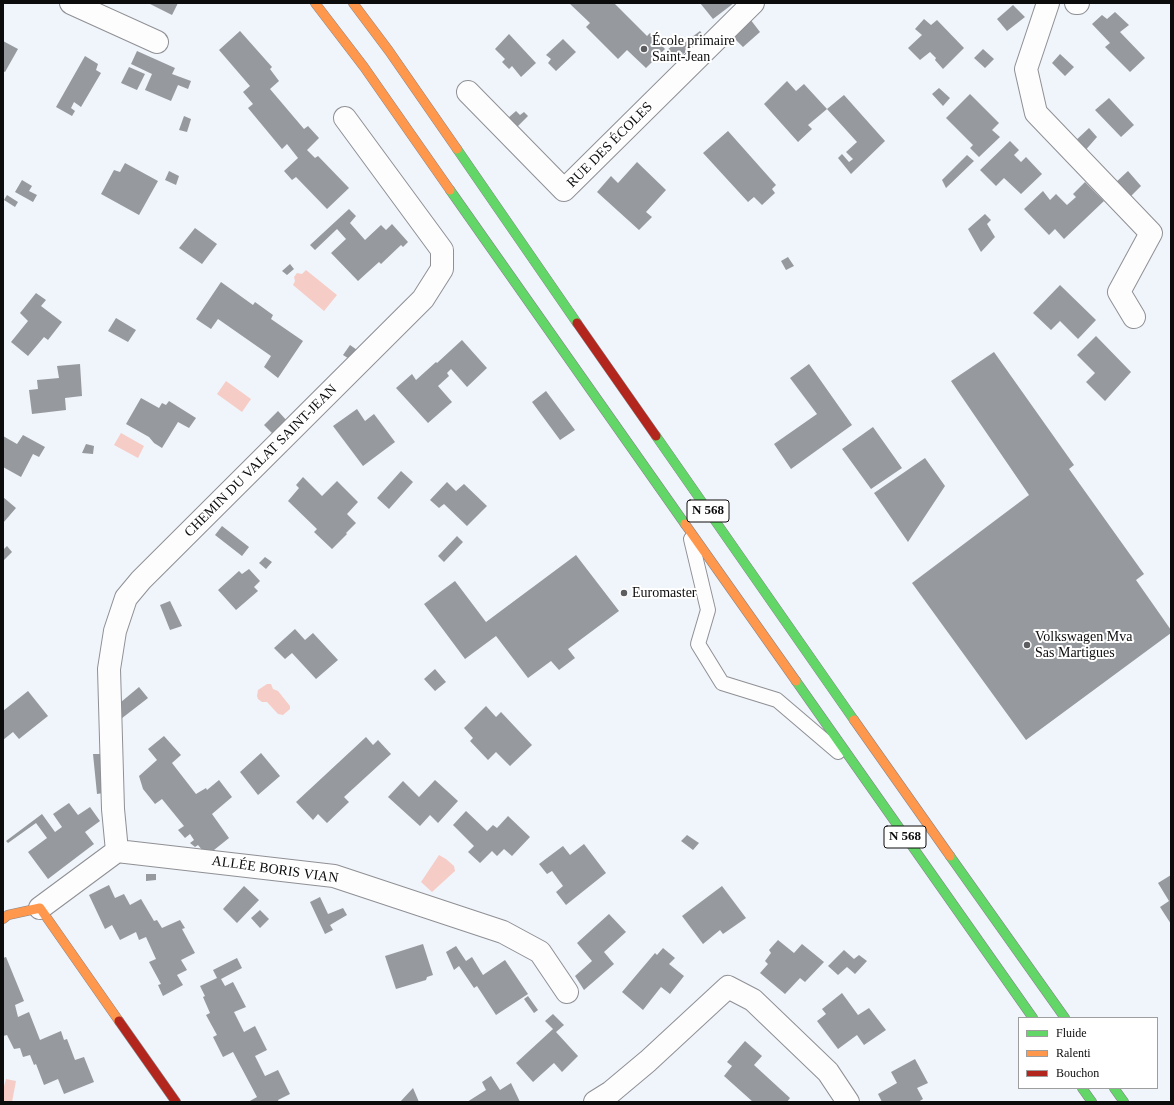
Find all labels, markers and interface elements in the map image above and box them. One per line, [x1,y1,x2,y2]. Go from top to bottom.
place label: École primaire Saint-Jean [652,33,735,66]
marker: École primaire Saint-Jean [639,44,649,54]
street label: RUE DES ÉCOLES [564,99,656,191]
street label: CHEMIN DU VALAT SAINT-JEAN [181,381,341,541]
road number: N 568 [687,500,729,522]
place label: Euromaster [632,585,697,601]
marker: Euromaster [619,588,629,598]
place label: Volkswagen Mva Sas Martigues [1035,629,1132,662]
marker: Volkswagen Mva Sas Martigues [1022,640,1032,650]
road number: N 568 [884,826,926,848]
street label: ALLÉE BORIS VIAN [211,853,339,887]
legend [1018,1017,1158,1089]
text: Fluide [1056,1026,1087,1040]
text: Ralenti [1056,1046,1091,1060]
text: Bouchon [1056,1066,1099,1080]

